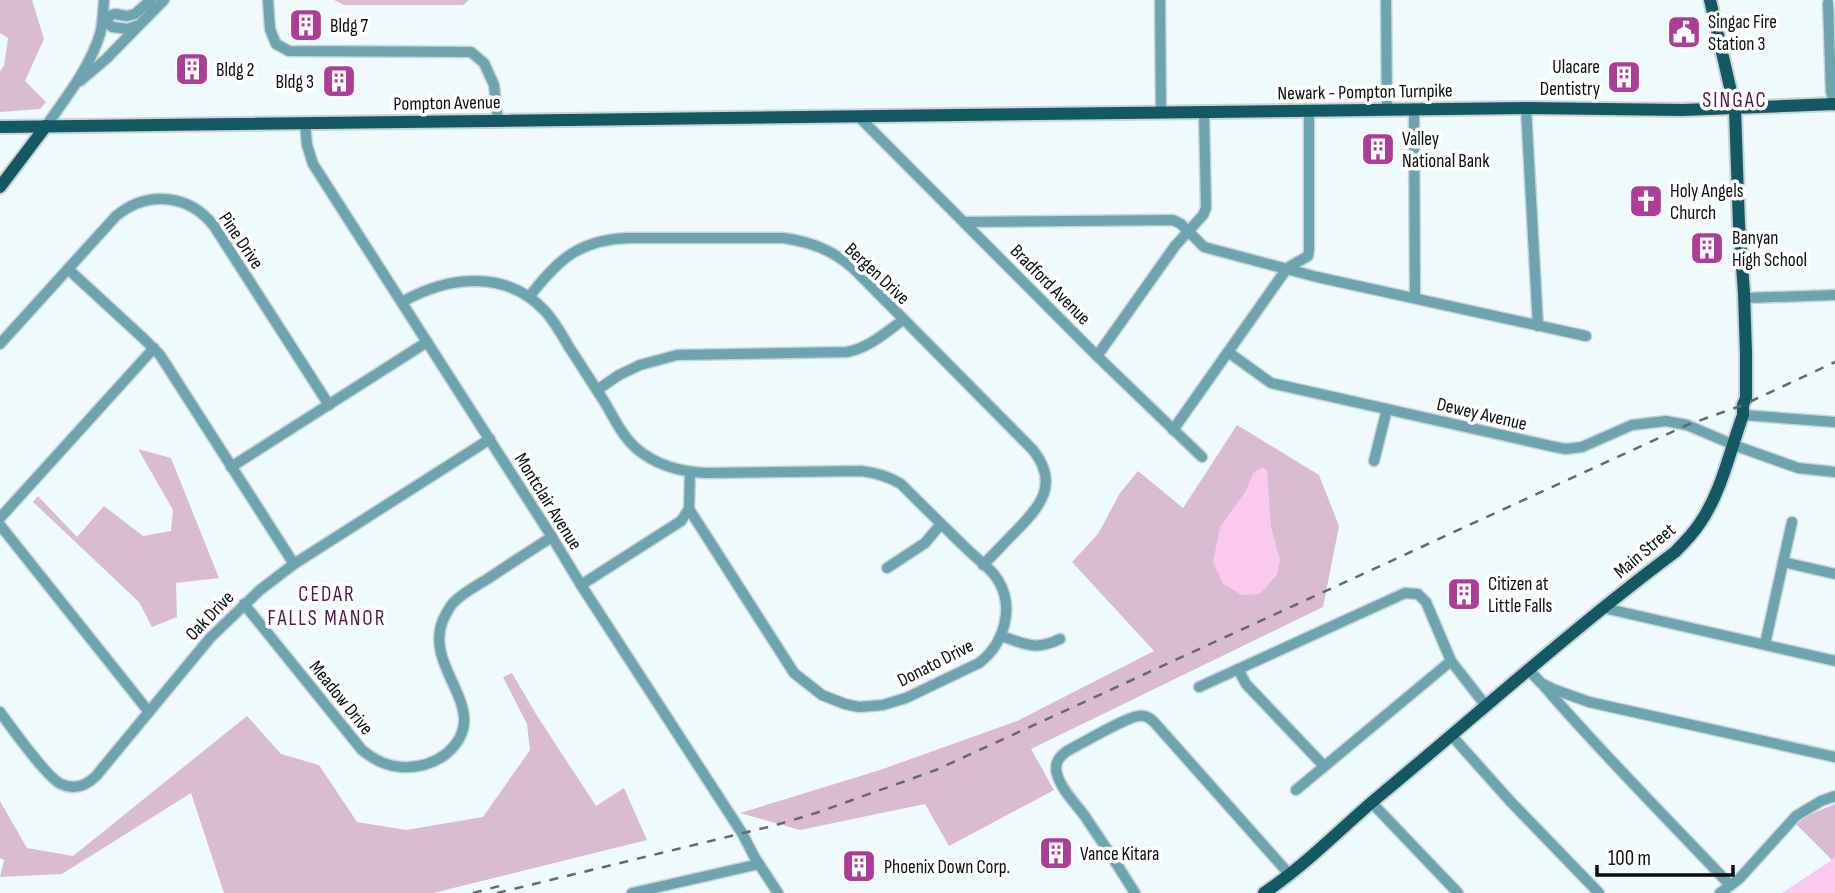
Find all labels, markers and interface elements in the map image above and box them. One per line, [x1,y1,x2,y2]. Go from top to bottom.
building icon: Bldg 7 [287,6,325,44]
place label: Singac Fire Station 3 [1708,11,1777,56]
public building icon: Singac Fire Station 3 [1665,13,1703,51]
place label: Bldg 7 [330,15,369,38]
building icon: Bldg 2 [173,50,211,88]
place label: Ulacare Dentistry [1540,56,1601,101]
building icon: Ulacare Dentistry [1605,58,1643,96]
place label: Bldg 2 [216,59,254,82]
building icon: Bldg 3 [320,62,358,100]
place label: Bldg 3 [276,71,314,94]
street label: Newark - Pompton Turnpike [1277,79,1453,106]
district label: SINGAC [1702,88,1768,113]
street label: Pompton Avenue [393,91,501,116]
place label: Valley National Bank [1402,128,1490,173]
building icon: Valley National Bank [1359,130,1397,168]
place label: Holy Angels Church [1670,180,1744,225]
church icon: Holy Angels Church [1627,182,1665,220]
street label: Pine Drive [213,208,268,274]
place label: Banyan High School [1732,227,1807,272]
building icon: Banyan High School [1688,229,1726,267]
street label: Bergen Drive [840,238,914,310]
street label: Bradford Avenue [1005,240,1095,330]
street label: Dewey Avenue [1434,393,1529,436]
street label: Montclair Avenue [509,449,587,555]
street label: Main Street [1609,519,1681,584]
place label: Citizen at Little Falls [1488,573,1553,618]
building icon: Citizen at Little Falls [1445,575,1483,613]
district label: CEDAR FALLS MANOR [268,582,386,631]
street label: Oak Drive [181,586,239,646]
street label: Donato Drive [894,634,978,692]
street label: Meadow Drive [304,656,378,740]
building icon: Vance Kitara [1037,834,1075,872]
scale bar [1597,834,1734,878]
place label: Vance Kitara [1080,843,1159,866]
text: 100 m [1608,846,1651,871]
building icon: Phoenix Down Corp. [840,847,878,885]
place label: Phoenix Down Corp. [884,856,1010,879]

